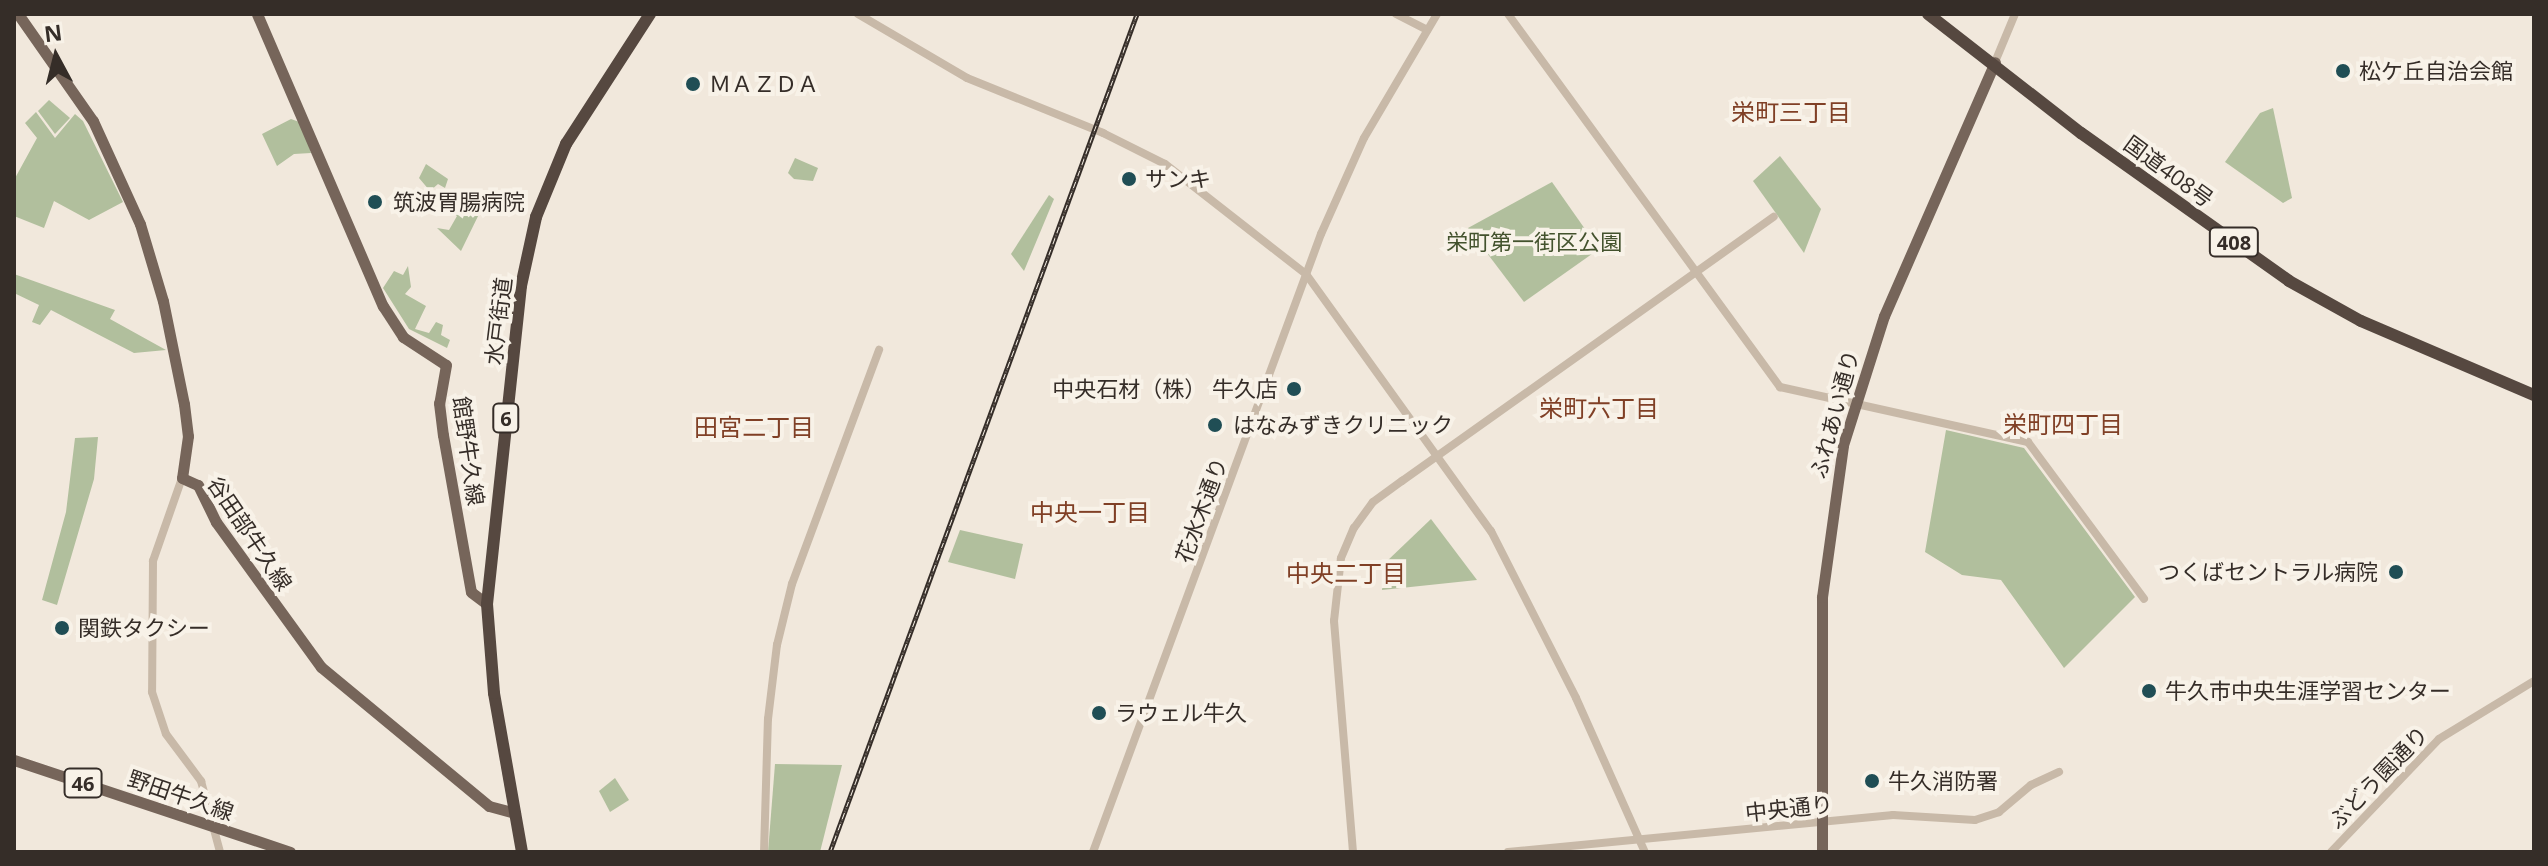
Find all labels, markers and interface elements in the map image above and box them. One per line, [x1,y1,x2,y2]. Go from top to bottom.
north arrow [16,16,96,96]
text: N [42,16,64,48]
place label: 松ケ丘自治会館 [2359,58,2513,84]
marker: 松ケ丘自治会館 [2334,62,2352,80]
place label: ＭＡＺＤＡ [709,71,819,97]
marker: ＭＡＺＤＡ [684,75,702,93]
district label: 栄町三丁目 [1731,98,1851,126]
street label: 国道408号 [2119,130,2219,212]
place label: サンキ [1145,166,1211,192]
marker: サンキ [1120,170,1138,188]
place label: 筑波胃腸病院 [393,189,525,215]
marker: 筑波胃腸病院 [364,191,386,213]
road number: 408 [2208,226,2260,258]
park label: 栄町第一街区公園 [1446,229,1622,255]
street label: 水戸街道 [480,276,516,366]
street label: ふれあい通り [1804,347,1864,481]
place label: 中央石材（株） 牛久店 [1052,376,1278,402]
marker: 中央石材（株） 牛久店 [1285,380,1303,398]
district label: 栄町六丁目 [1539,394,1659,422]
street label: 館野牛久線 [448,395,490,507]
road number: 6 [492,402,520,434]
district label: 栄町四丁目 [2003,410,2123,438]
place label: はなみずきクリニック [1233,412,1453,438]
district label: 田宮二丁目 [694,413,814,441]
marker: はなみずきクリニック [1204,414,1226,436]
street label: 花水木通り [1170,454,1232,566]
street label: 谷田部牛久線 [202,471,298,595]
district label: 中央一丁目 [1030,498,1150,526]
district label: 中央二丁目 [1286,559,1406,587]
place label: つくばセントラル病院 [2158,559,2378,585]
marker: つくばセントラル病院 [2385,561,2407,583]
place label: 関鉄タクシー [78,615,210,641]
marker: 関鉄タクシー [53,619,71,637]
place label: 牛久市中央生涯学習センター [2165,678,2451,704]
marker: 牛久市中央生涯学習センター [2140,682,2158,700]
place label: ラウェル牛久 [1115,700,1247,726]
marker: ラウェル牛久 [1090,704,1108,722]
street label: ぶどう園通り [2323,720,2433,834]
street label: 野田牛久線 [125,765,237,825]
road number: 46 [63,767,103,799]
place label: 牛久消防署 [1888,768,1998,794]
marker: 牛久消防署 [1863,772,1881,790]
street label: 中央通り [1744,790,1834,826]

